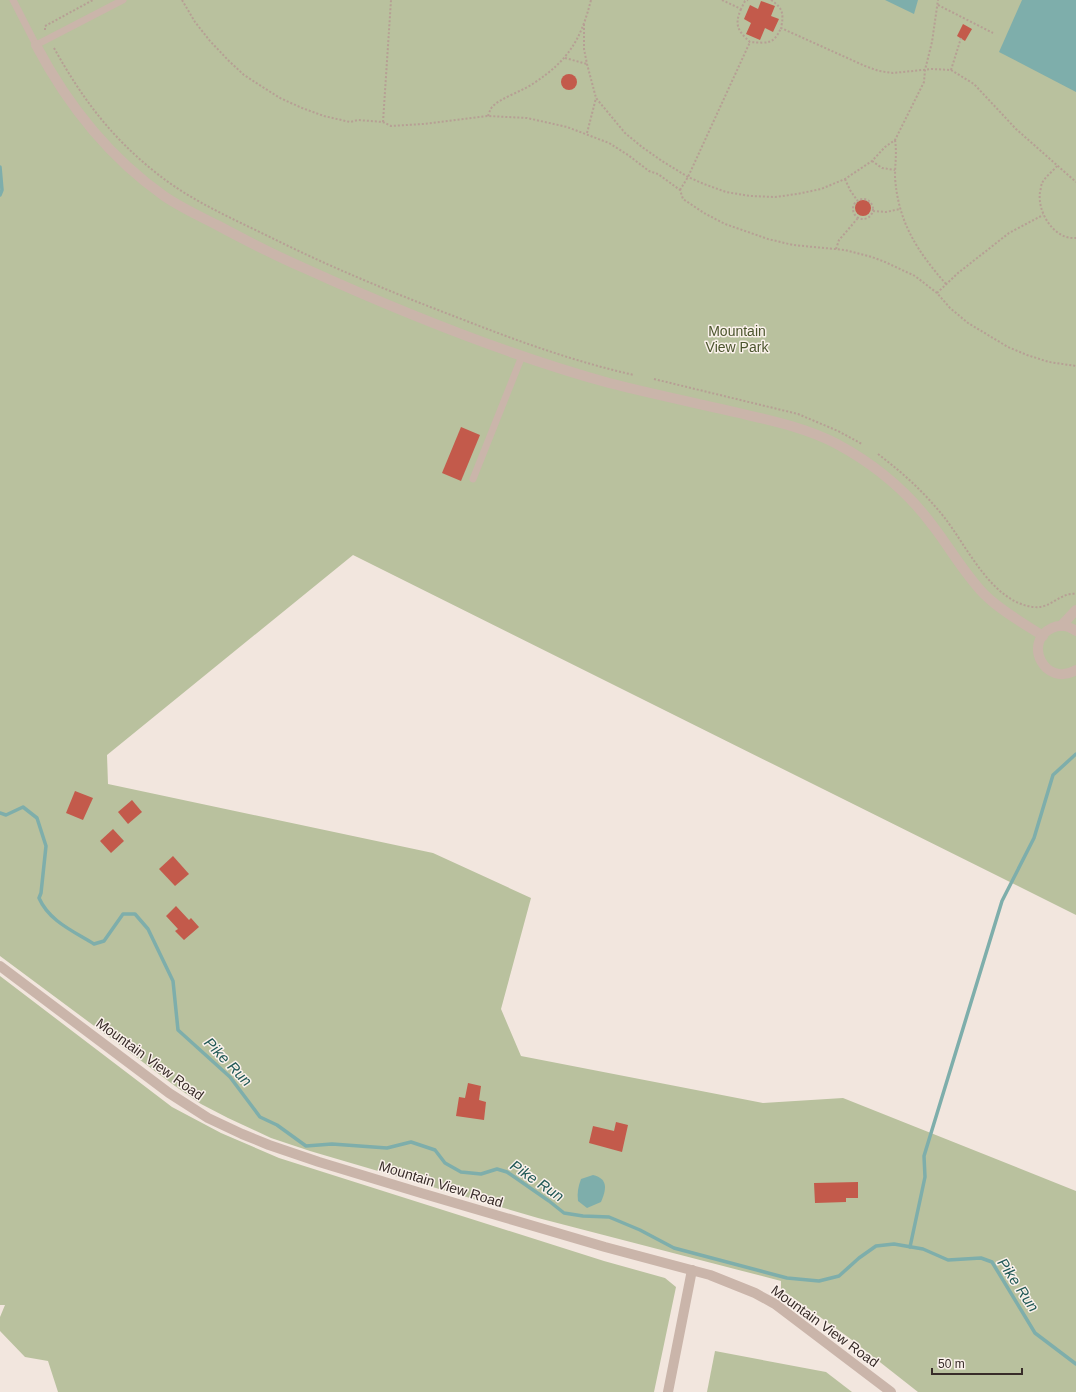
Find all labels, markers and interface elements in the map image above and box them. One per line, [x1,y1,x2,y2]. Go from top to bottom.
park label: Mountain View Park [706,323,769,355]
street label: Mountain View Road [93,1015,207,1103]
water label: Pike Run [201,1034,256,1089]
water label: Pike Run [507,1157,567,1205]
street label: Mountain View Road [377,1158,505,1210]
water label: Pike Run [994,1255,1042,1315]
street label: Mountain View Road [768,1282,882,1370]
scale bar [932,1350,1022,1376]
text: 50 m [938,1357,965,1371]

